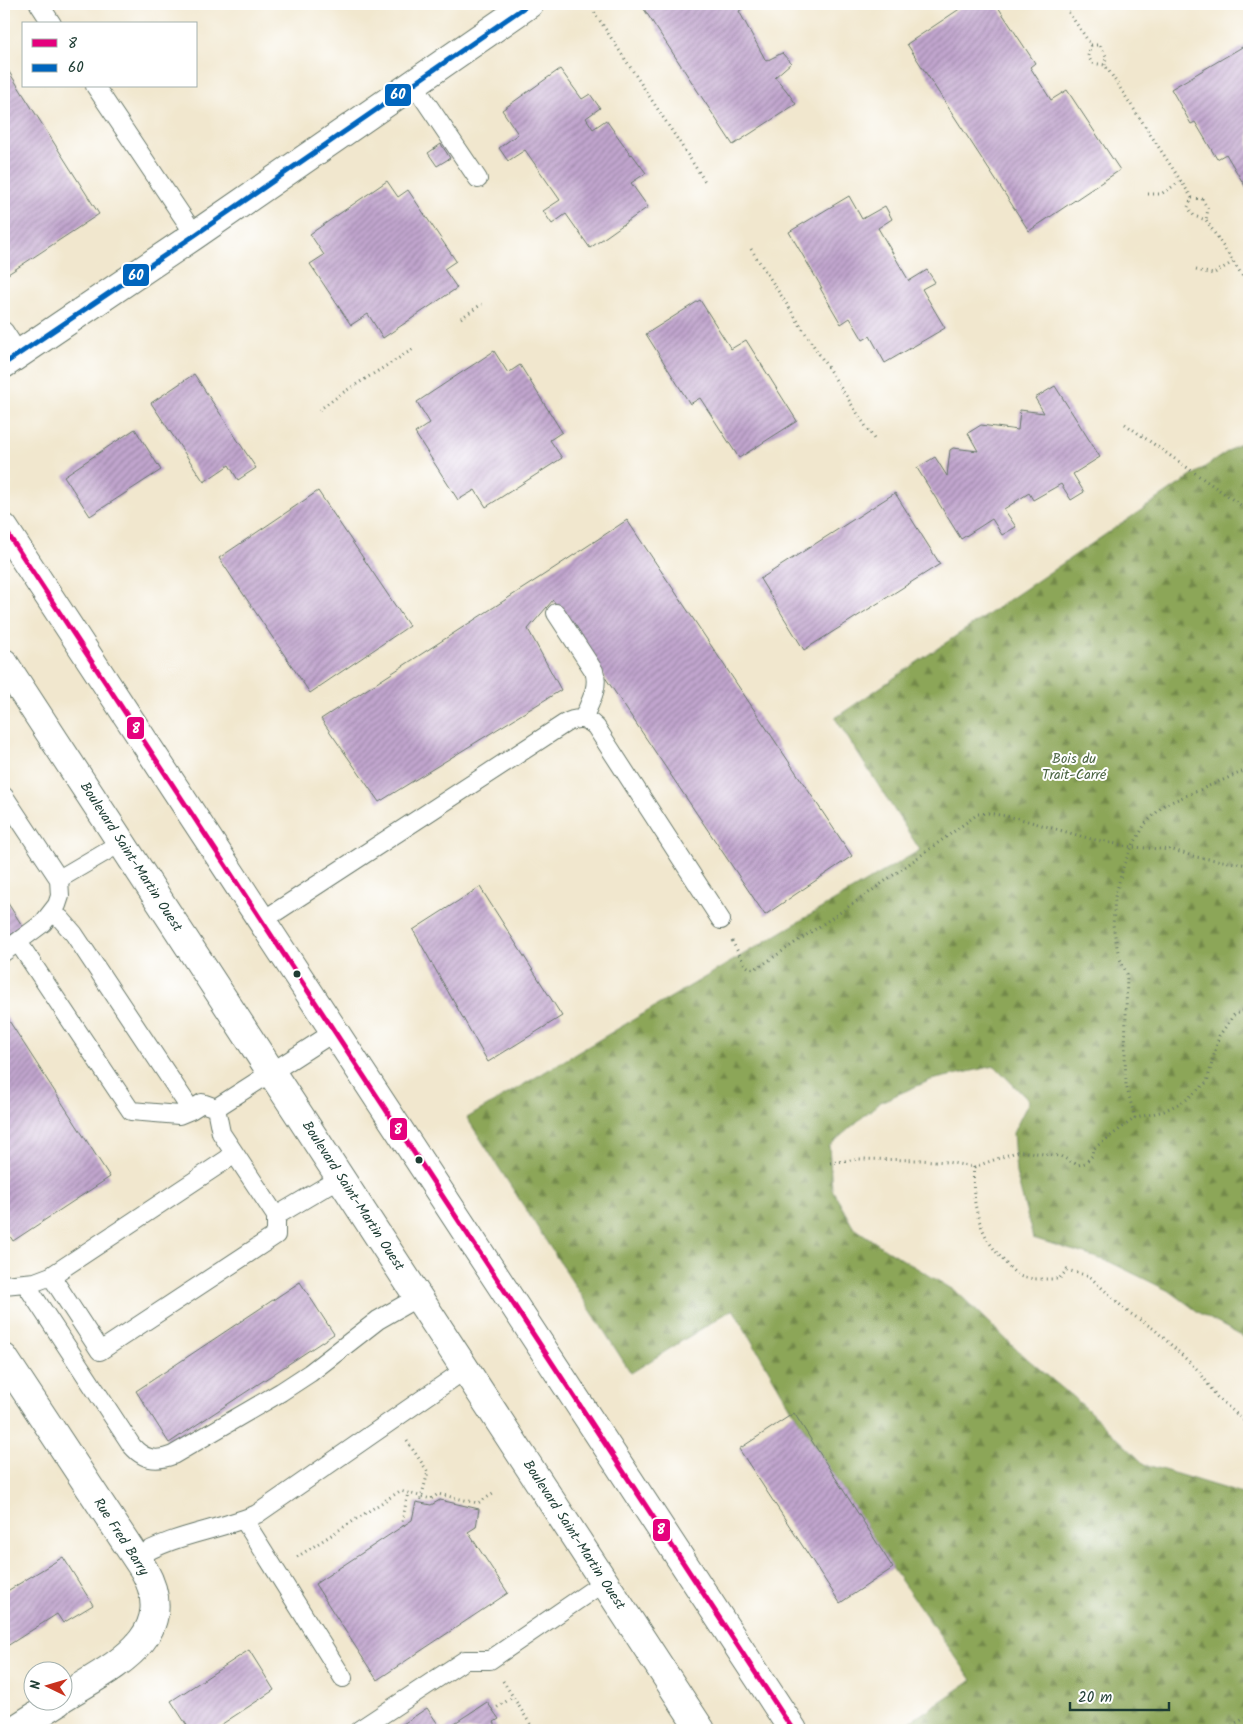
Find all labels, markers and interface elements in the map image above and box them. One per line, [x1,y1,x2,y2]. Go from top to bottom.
legend [22,22,198,88]
text: 8 [68,32,78,56]
text: 60 [68,56,84,80]
line badge: 60 [384,83,412,107]
text: 60 [391,84,406,106]
line badge: 60 [122,263,150,287]
text: 60 [129,265,144,287]
line badge: 8 [126,716,145,740]
text: 8 [132,718,141,740]
park label: Bois du Trait-Carré [1042,748,1107,786]
street label: Boulevard Saint-Martin Ouest [74,778,188,937]
unlabelled marker [292,969,302,979]
street label: Boulevard Saint-Martin Ouest [296,1117,410,1276]
line badge: 8 [389,1117,408,1141]
text: 8 [394,1119,403,1141]
unlabelled marker [414,1155,424,1165]
street label: Boulevard Saint-Martin Ouest [517,1456,631,1615]
street label: Rue Fred Barry [88,1494,155,1581]
line badge: 8 [652,1518,671,1542]
text: 8 [657,1519,666,1541]
north arrow [22,1662,72,1712]
text: N [25,1679,47,1690]
scale bar [1070,1679,1169,1711]
text: 20 m [1078,1686,1112,1710]

